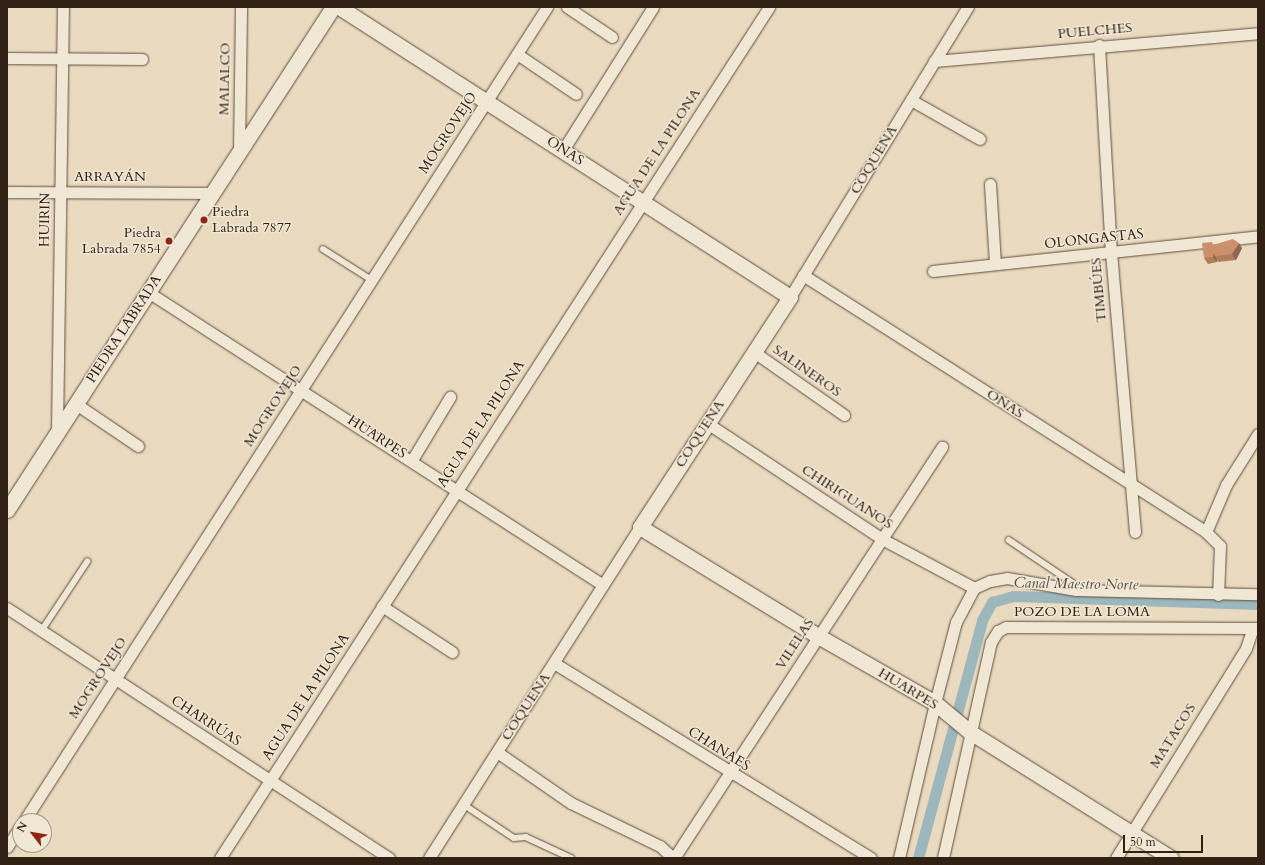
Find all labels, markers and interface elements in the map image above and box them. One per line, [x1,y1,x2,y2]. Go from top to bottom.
street label: PUELCHES [1057,19,1133,43]
street label: MALALCO [216,42,234,116]
street label: AGUA DE LA PILONA [610,85,704,219]
street label: MOGROVEJO [415,89,481,177]
street label: COQUENA [847,123,901,197]
street label: ONAS [543,133,587,169]
street label: ARRAYÁN [74,169,146,185]
street label: HUIRIN [36,193,54,247]
place label: Piedra Labrada 7877 [212,204,291,236]
marker: Piedra Labrada 7877 [199,215,209,225]
place label: Piedra Labrada 7854 [82,225,161,258]
street label: OLONGASTAS [1043,225,1145,253]
marker: Piedra Labrada 7854 [164,236,174,246]
street label: TIMBÚES [1088,257,1110,323]
street label: PIEDRA LABRADA [83,272,165,386]
street label: SALINEROS [770,341,844,401]
street label: AGUA DE LA PILONA [434,357,528,491]
street label: MOGROVEJO [240,362,306,450]
street label: ONAS [983,386,1027,422]
street label: COQUENA [672,397,728,471]
street label: HUARPES [344,412,410,462]
street label: CHIRIGUANOS [798,461,896,533]
water label: Canal Maestro Norte [1014,574,1138,594]
street label: POZO DE LA LOMA [1014,604,1150,620]
street label: VILELAS [772,615,818,673]
street label: AGUA DE LA PILONA [259,630,353,764]
street label: MOGROVEJO [65,634,131,722]
street label: HUARPES [875,665,941,713]
street label: COQUENA [498,670,554,744]
street label: CHARRÚAS [168,692,244,750]
street label: MATACOS [1146,701,1200,771]
street label: CHANAES [685,723,753,775]
north arrow [12,813,52,853]
text: N [13,819,31,835]
scale bar [1125,827,1205,853]
text: 50 m [1130,834,1156,850]

